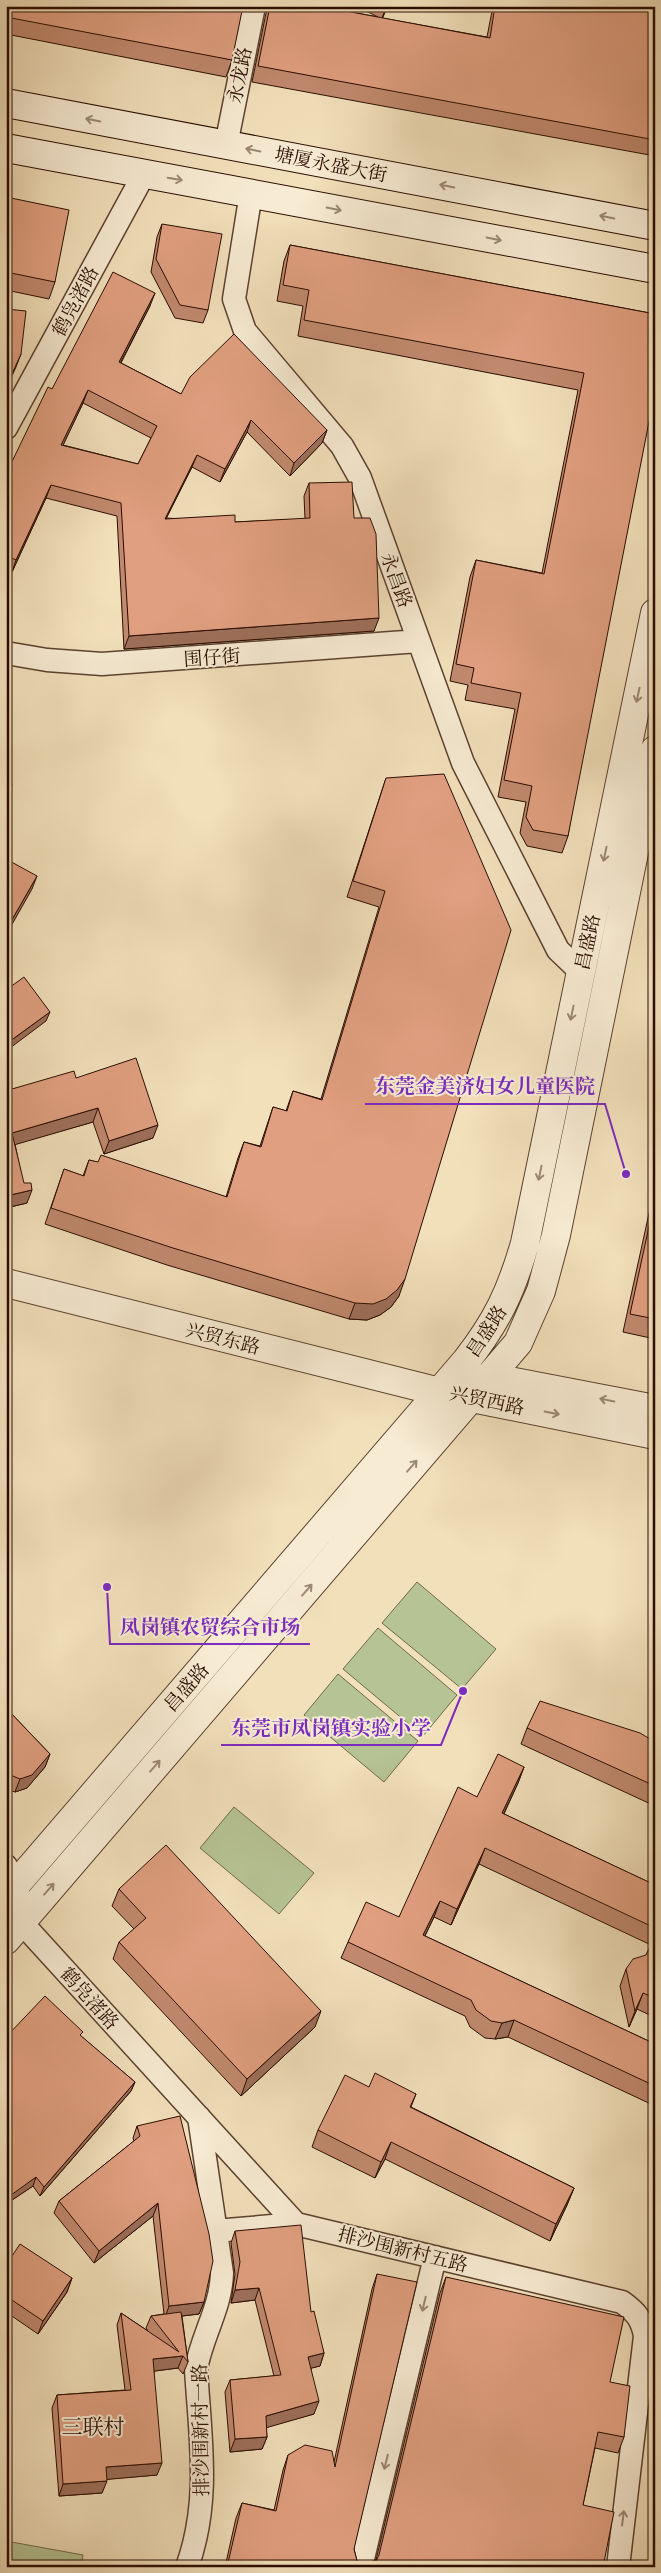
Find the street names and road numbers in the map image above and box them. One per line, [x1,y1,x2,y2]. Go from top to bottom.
street label: 永龙路 [224,45,258,106]
street label: 塘厦永盛大街 [272,143,389,189]
street label: 鹤凫渚路 [48,263,105,341]
street label: 永昌路 [374,550,416,612]
street label: 围仔街 [183,645,241,673]
street label: 昌盛路 [571,912,607,973]
street label: 昌盛路 [462,1302,513,1363]
street label: 兴贸东路 [183,1319,262,1361]
street label: 兴贸西路 [447,1382,526,1422]
street label: 昌盛路 [160,1659,215,1718]
street label: 鹤凫渚路 [54,1963,123,2036]
street label: 排沙围新村五路 [335,2223,470,2279]
street label: 排沙围新村一路 [189,2363,215,2497]

